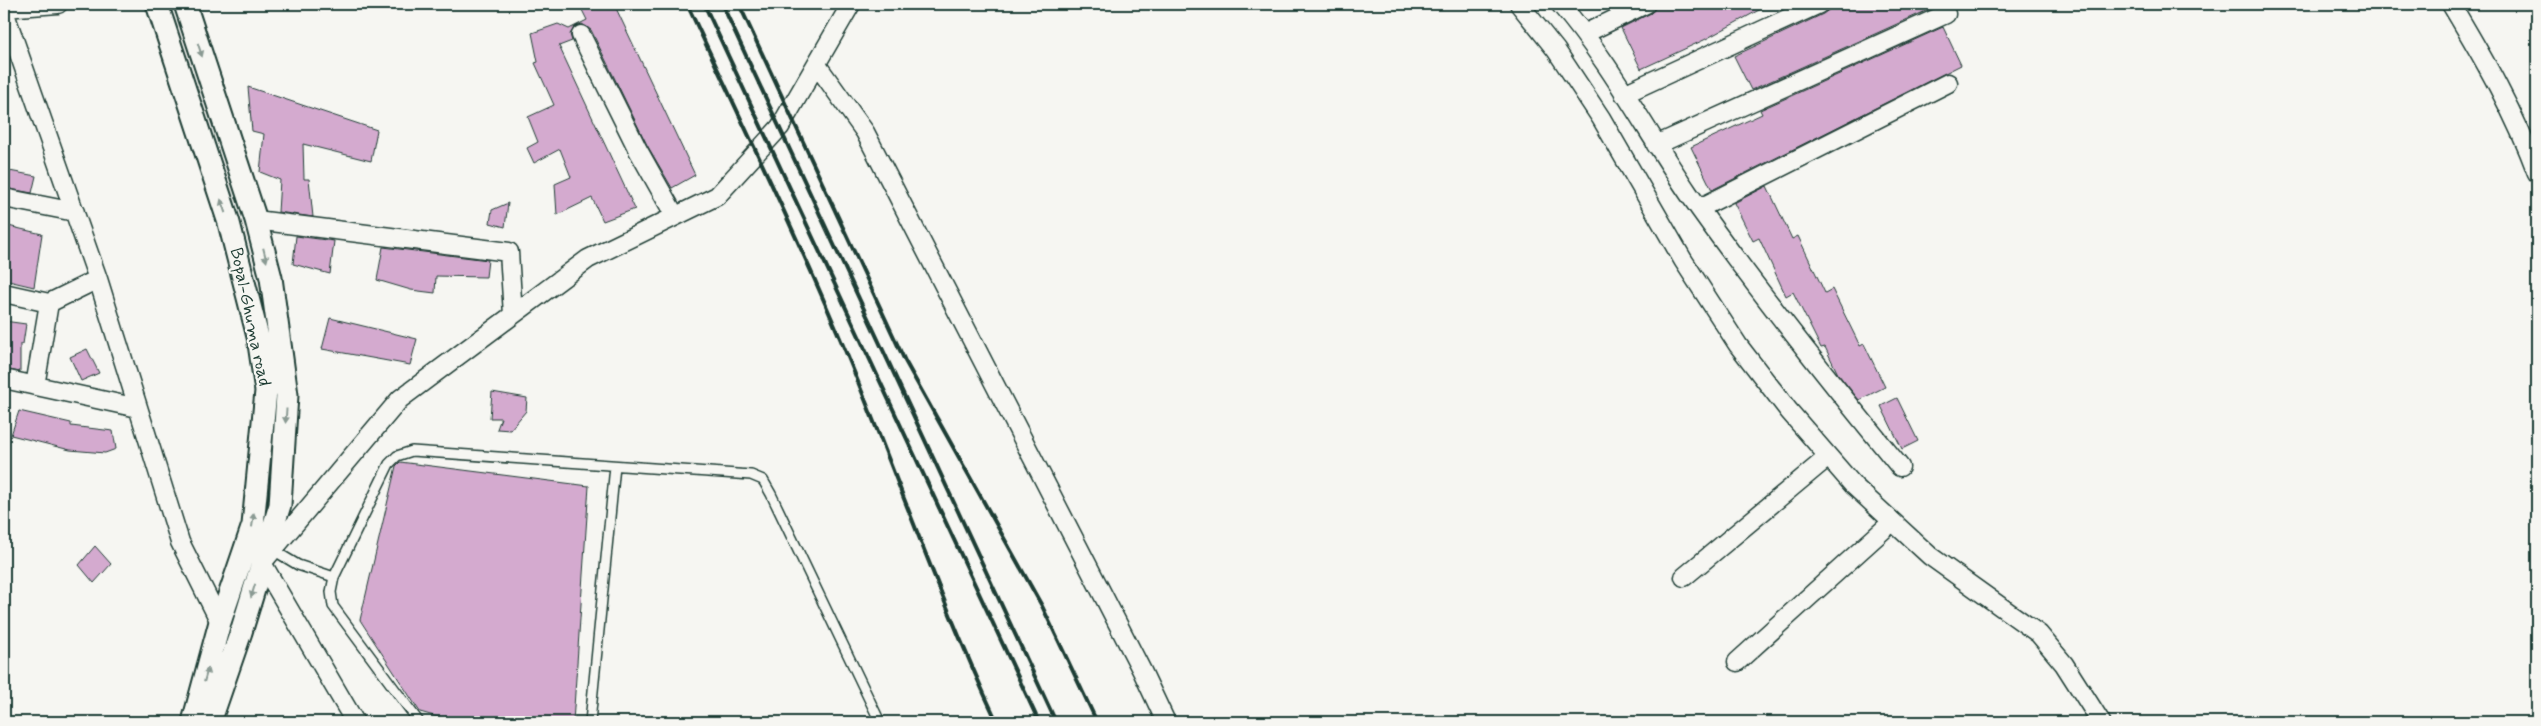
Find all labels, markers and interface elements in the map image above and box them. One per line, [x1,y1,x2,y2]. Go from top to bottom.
one-way arrow [197,43,205,58]
one-way arrow [219,198,227,213]
street label: Bopal-Ghuma road [224,245,276,389]
one-way arrow [261,248,269,263]
one-way arrow [282,408,290,424]
one-way arrow [249,512,257,528]
one-way arrow [249,584,257,599]
one-way arrow [203,668,211,683]

